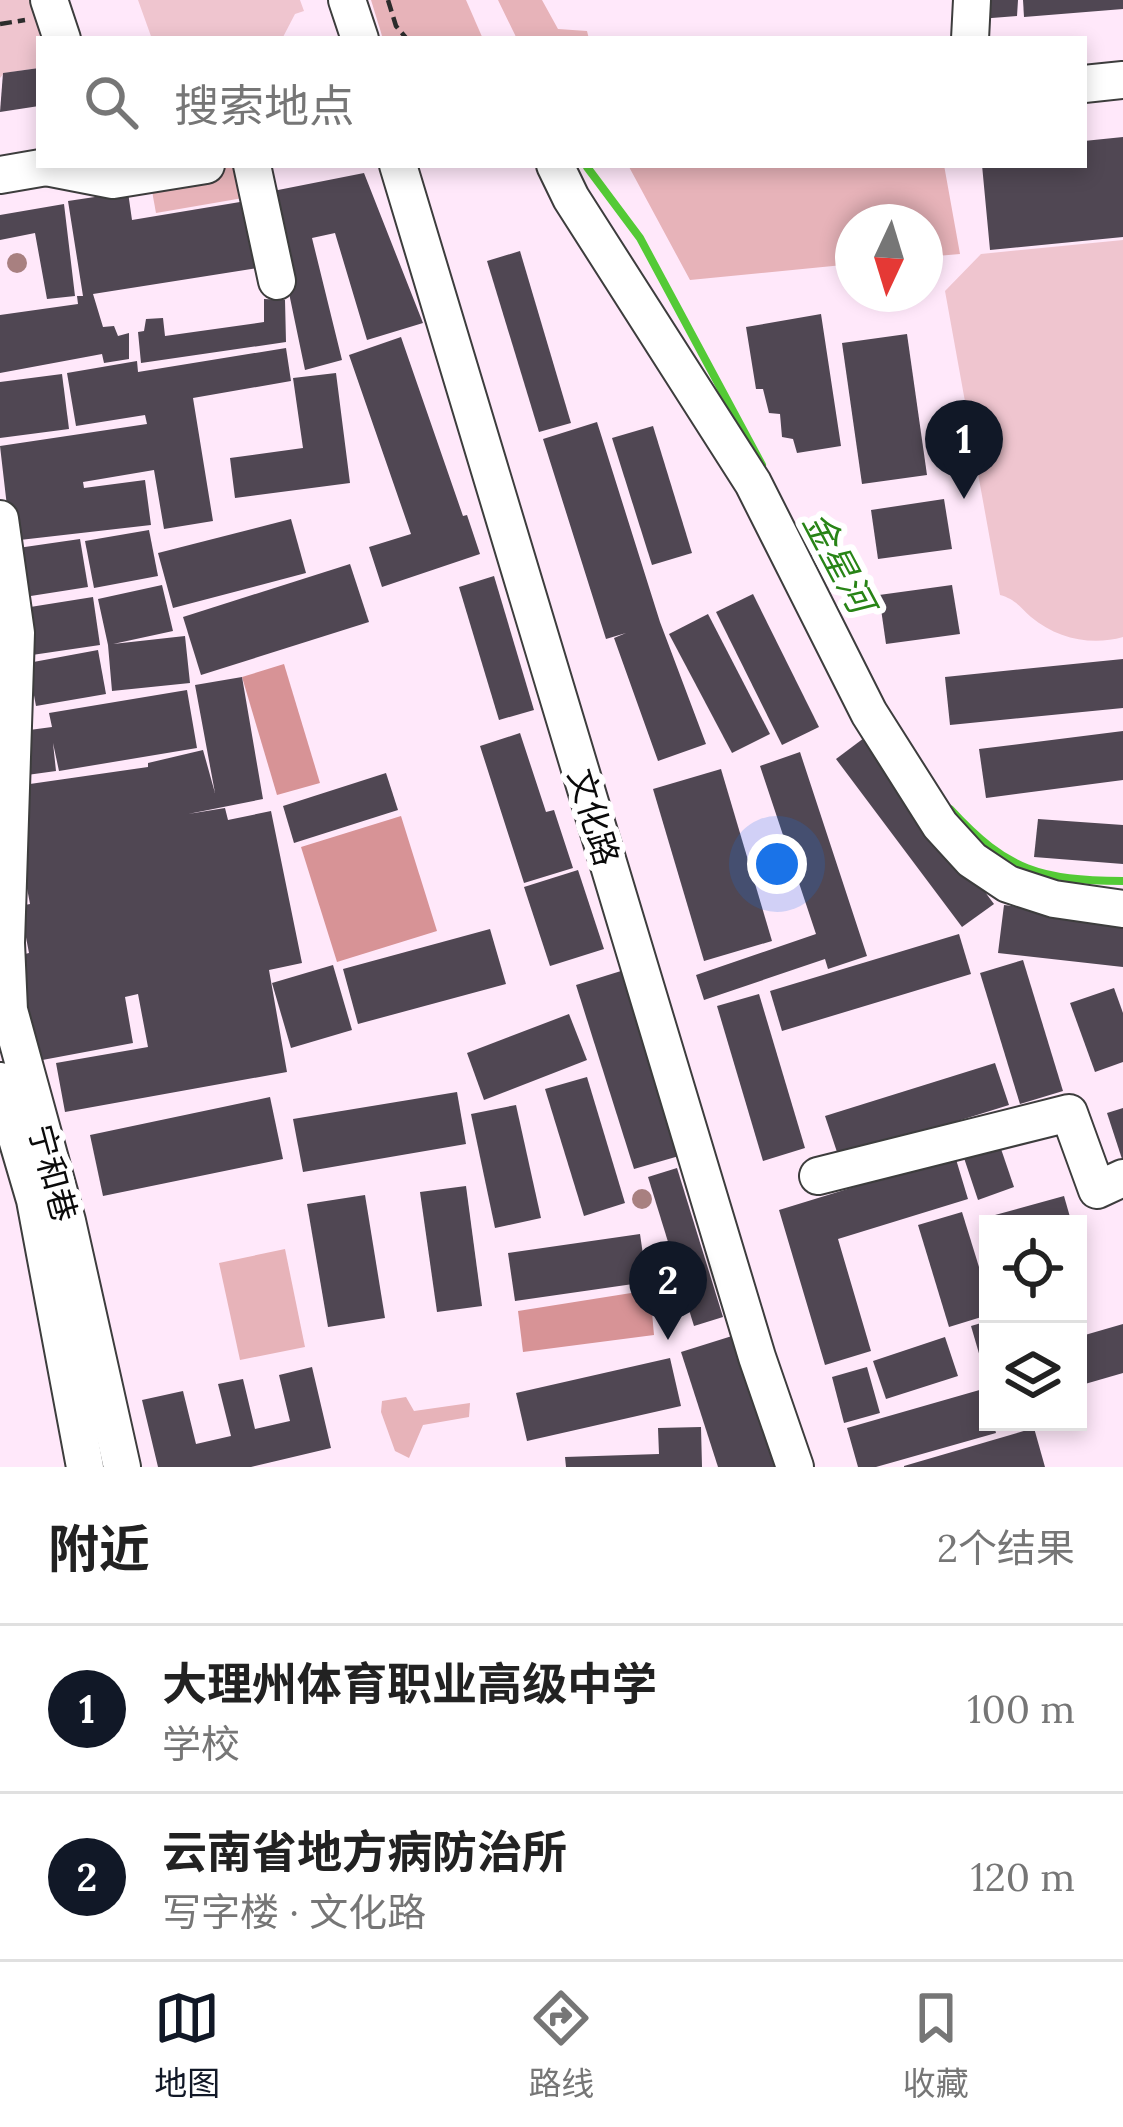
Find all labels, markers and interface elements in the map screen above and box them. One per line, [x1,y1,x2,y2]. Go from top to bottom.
search box [36,36,1087,168]
icon: search [78,69,144,135]
text: 搜索地点 [174,77,354,134]
north arrow [835,204,943,312]
pin: 1 [925,400,1003,499]
water label: 金星河 [793,504,887,626]
street label: 文化路 [559,764,629,870]
your location [747,834,807,894]
street label: 宁和巷 [20,1120,86,1226]
map controls [979,1215,1087,1431]
button: locate [979,1215,1087,1323]
pin: 2 [629,1241,707,1340]
button: layers [979,1323,1087,1431]
text: 附近 [48,1516,150,1581]
text: 2个结果 [937,1523,1075,1573]
text: 大理州体育职业高级中学 [162,1655,657,1712]
text: 1 [79,1684,95,1734]
text: 100 m [967,1684,1075,1734]
text: 学校 [162,1719,240,1769]
text: 云南省地方病防治所 [162,1823,567,1880]
text: 2 [77,1852,97,1902]
text: 120 m [971,1852,1075,1902]
text: 写字楼 · 文化路 [162,1887,426,1937]
tab: 地图 [154,1985,220,2105]
tab: 路线 [528,1985,594,2105]
tab: 收藏 [903,1985,969,2105]

